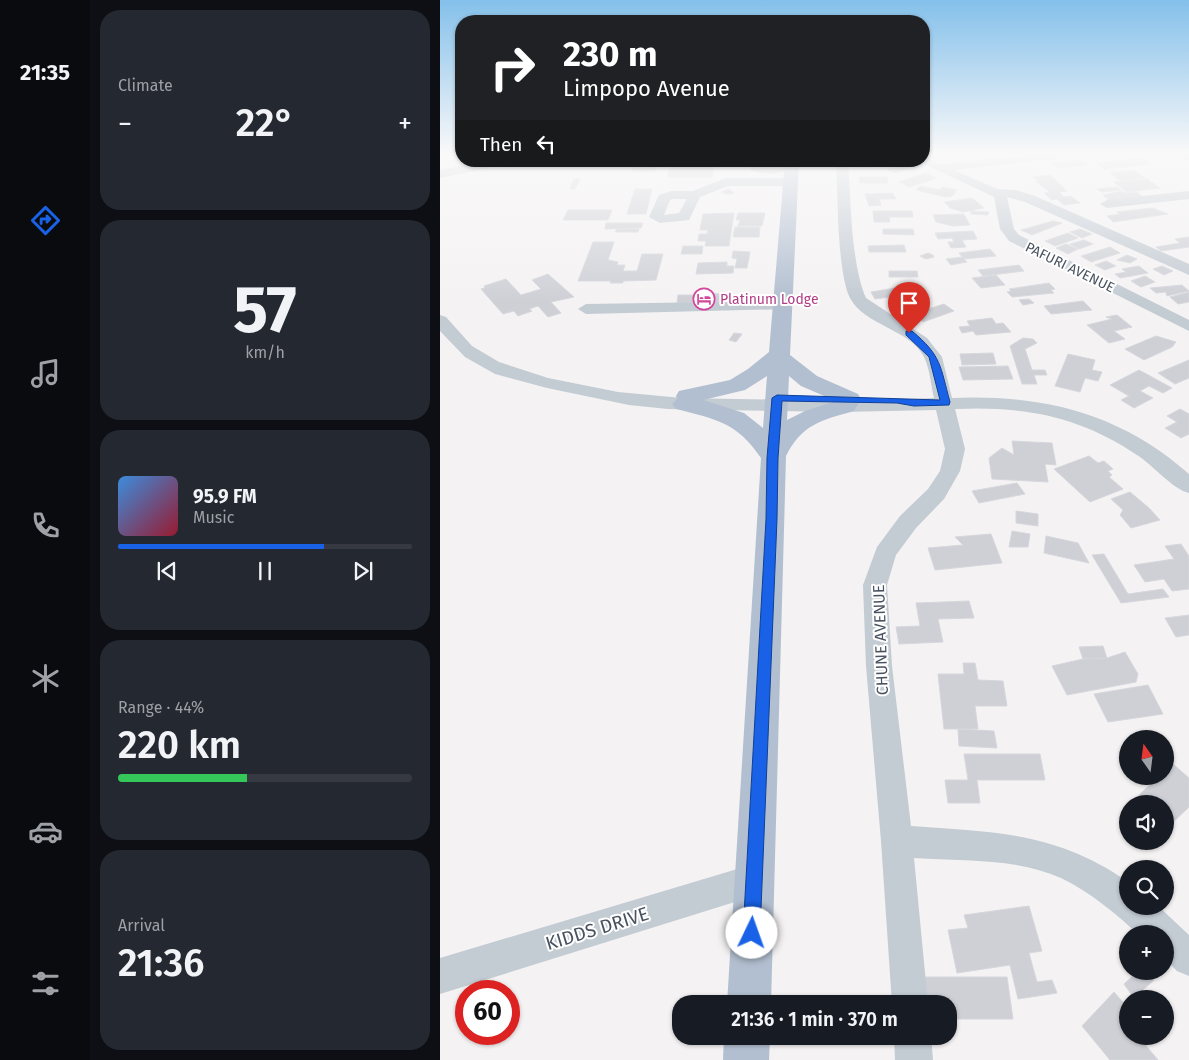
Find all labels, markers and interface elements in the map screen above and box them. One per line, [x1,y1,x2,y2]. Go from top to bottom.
text: 230 m [563,33,657,75]
icon: right [480,35,545,100]
text: 21:35 [20,59,70,86]
text: Limpopo Avenue [563,75,730,102]
text: Climate [118,76,173,95]
text: 22° [236,100,294,146]
text: − [118,107,132,140]
text: + [398,107,412,140]
icon: left [532,130,560,158]
text: Then [480,133,522,156]
icon: directions [28,203,63,238]
street label: PAFURI AVENUE [1022,239,1117,296]
text: 57 [233,271,297,349]
pin [888,282,930,333]
hotel icon: Platinum Lodge [692,287,716,311]
icon: arrive [895,289,923,317]
place label: Platinum Lodge [720,291,819,308]
text: km/h [245,343,285,362]
icon: music [28,356,63,391]
text: 95.9 FM [193,485,257,508]
icon: phone [28,508,63,543]
text: Music [193,508,234,527]
icon: previous [153,557,181,585]
icon: pause [251,557,279,585]
icon: next [349,557,377,585]
street label: CHUNE AVENUE [869,584,892,696]
icon: climate [28,661,63,696]
text: Range · 44% [118,698,204,717]
text: 220 km [118,722,241,768]
north arrow [1119,730,1174,785]
map controls [1119,730,1174,1045]
button: sound [1119,795,1174,850]
icon: car [28,814,63,849]
button: search [1119,860,1174,915]
street label: KIDDS DRIVE [543,902,652,955]
position arrow [725,906,777,958]
text: Arrival [118,916,165,935]
button: + [1119,925,1174,980]
text: 21:36 [118,940,204,986]
icon: filters [28,966,63,1001]
speed limit sign: 60 [455,980,520,1045]
button: − [1119,990,1174,1045]
text: 21:36 · 1 min · 370 m [731,1008,898,1031]

